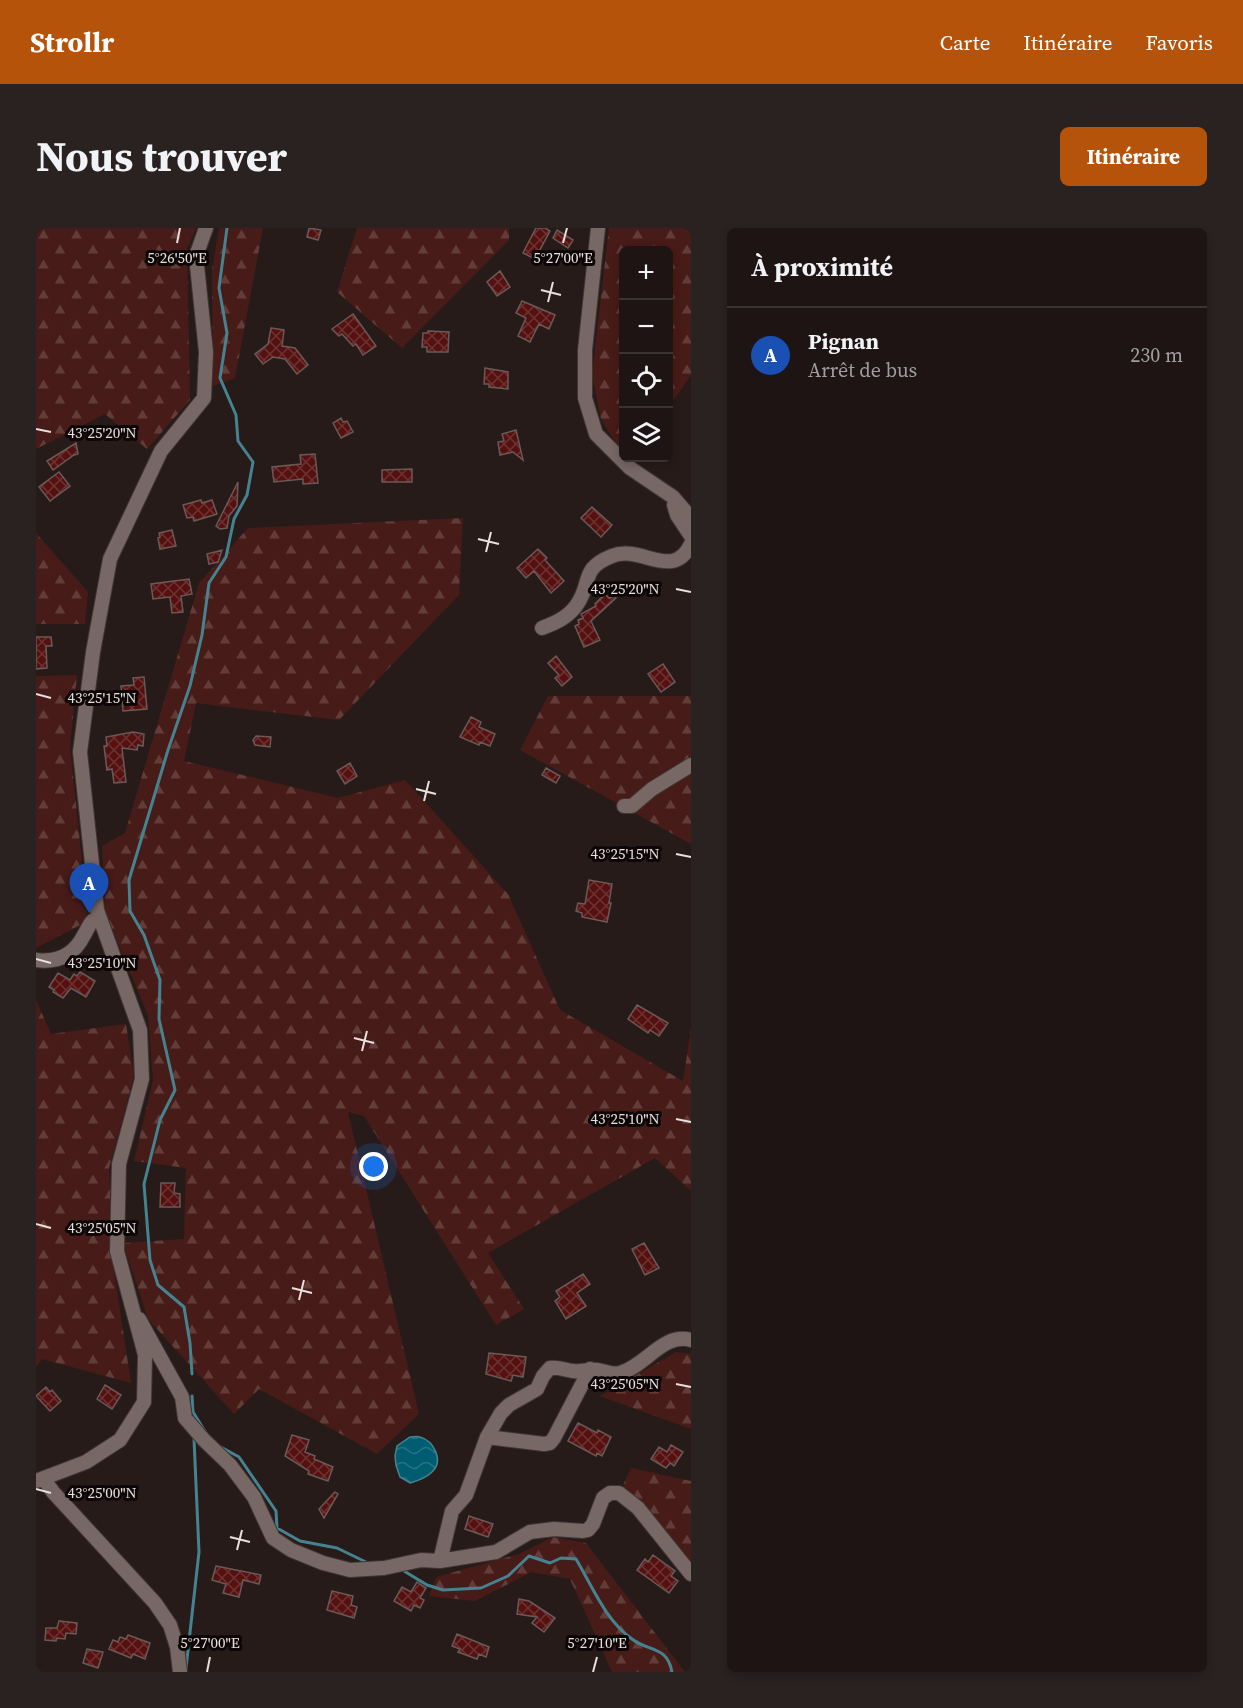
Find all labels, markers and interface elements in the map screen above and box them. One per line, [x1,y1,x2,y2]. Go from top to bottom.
text: Strollr [30,23,114,61]
text: Carte [940,28,990,57]
text: Itinéraire [1023,28,1112,57]
text: Favoris [1145,28,1213,57]
text: Nous trouver [36,127,287,185]
button: Itinéraire [1060,127,1207,186]
map controls [619,246,673,462]
button: + [619,246,673,300]
text: 5°26'50"E [147,247,207,268]
text: 5°27'00"E [533,247,593,268]
text: À proximité [751,249,893,285]
button: − [619,300,673,354]
text: Pignan [808,326,879,356]
text: A [764,341,777,369]
text: 230 m [1130,341,1183,369]
button: locate [619,354,673,408]
text: Arrêt de bus [808,356,917,384]
button: layers [619,408,673,462]
text: 43°25'20"N [67,422,137,443]
text: 43°25'20"N [590,578,660,599]
text: 43°25'15"N [67,687,137,708]
text: 43°25'15"N [590,843,660,864]
pin: A [70,864,108,913]
text: 43°25'10"N [67,952,137,973]
text: 43°25'10"N [590,1108,660,1129]
your location [359,1152,388,1181]
text: 43°25'05"N [67,1217,137,1238]
text: 43°25'05"N [590,1373,660,1394]
text: 43°25'00"N [67,1482,137,1503]
text: 5°27'00"E [180,1632,240,1653]
text: 5°27'10"E [567,1632,627,1653]

